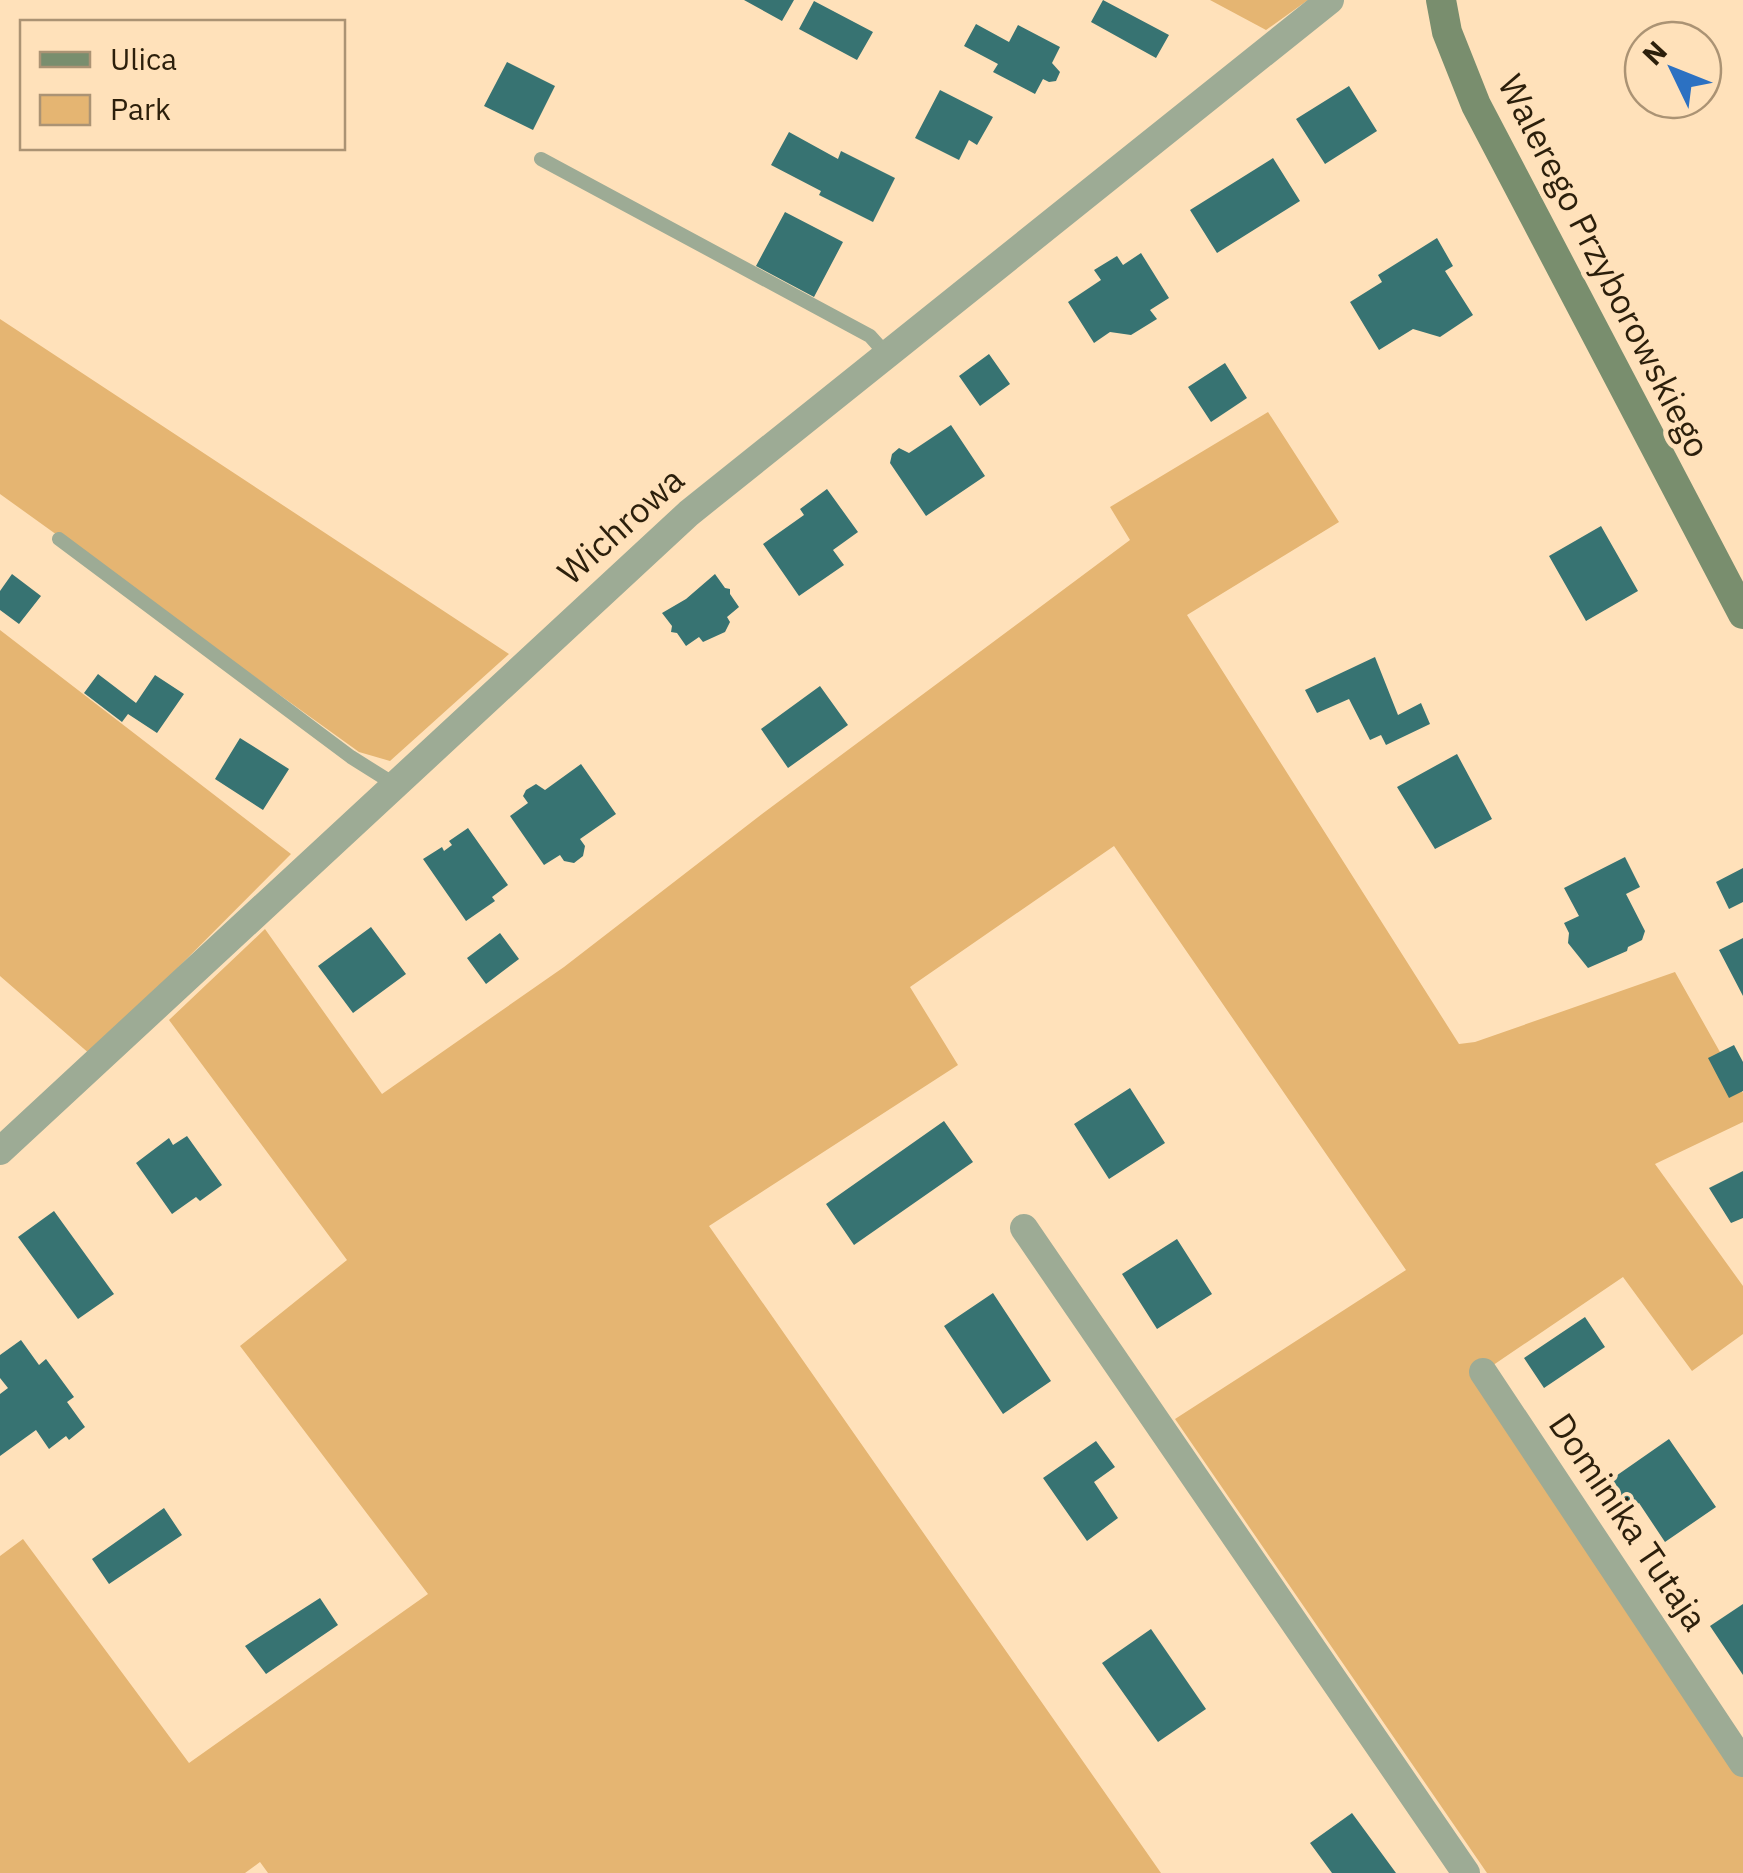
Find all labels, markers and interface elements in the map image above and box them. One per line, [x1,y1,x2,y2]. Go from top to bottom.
legend [20,20,345,150]
north arrow [1623,20,1723,120]
text: N [1634,33,1675,73]
text: Ulica [110,39,177,78]
street label: Walerego Przyborowskiego [1488,66,1722,465]
text: Park [110,89,171,128]
street label: Wichrowa [547,456,693,594]
street label: Dominika Tutaja [1539,1404,1719,1639]

